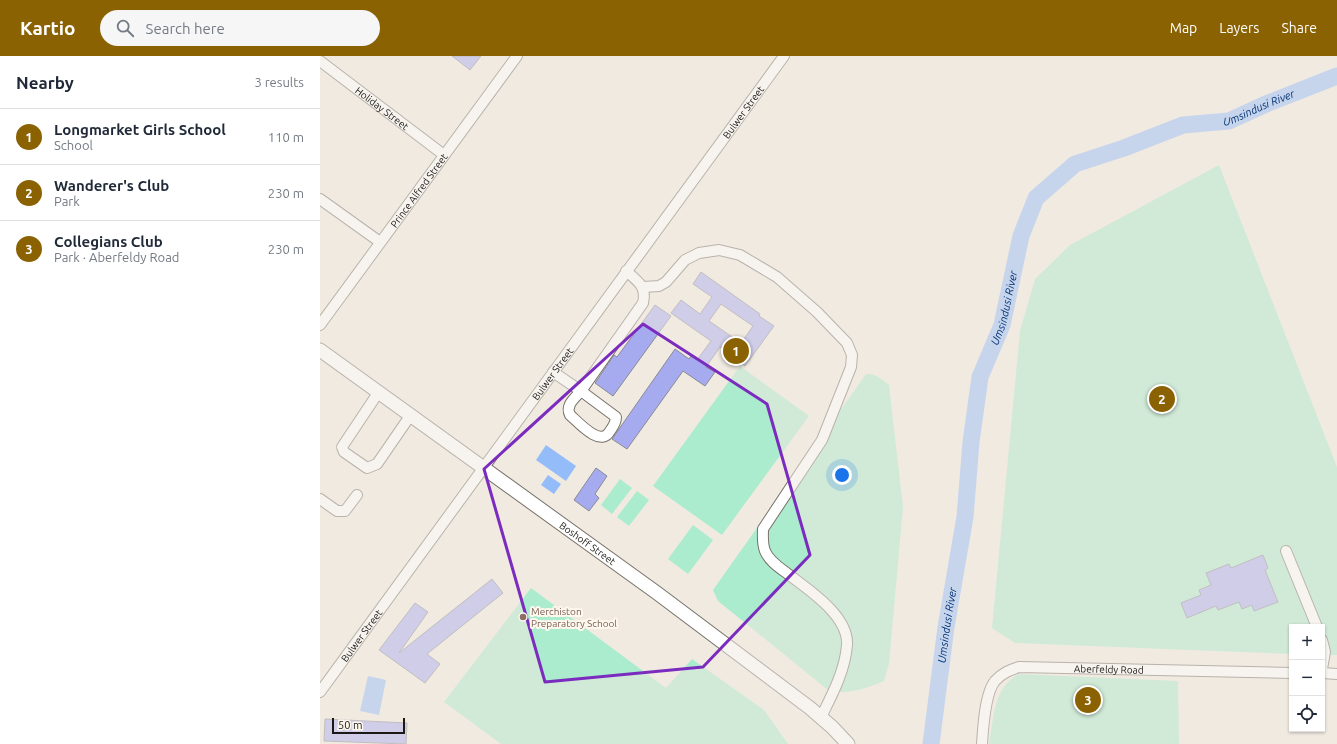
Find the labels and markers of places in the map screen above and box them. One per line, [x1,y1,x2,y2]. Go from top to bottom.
pin: 1 [723,336,749,366]
pin: 2 [1149,384,1175,414]
place label: Merchiston Preparatory School [531,606,617,629]
marker: Merchiston Preparatory School [518,612,528,622]
pin: 3 [1075,685,1101,715]

